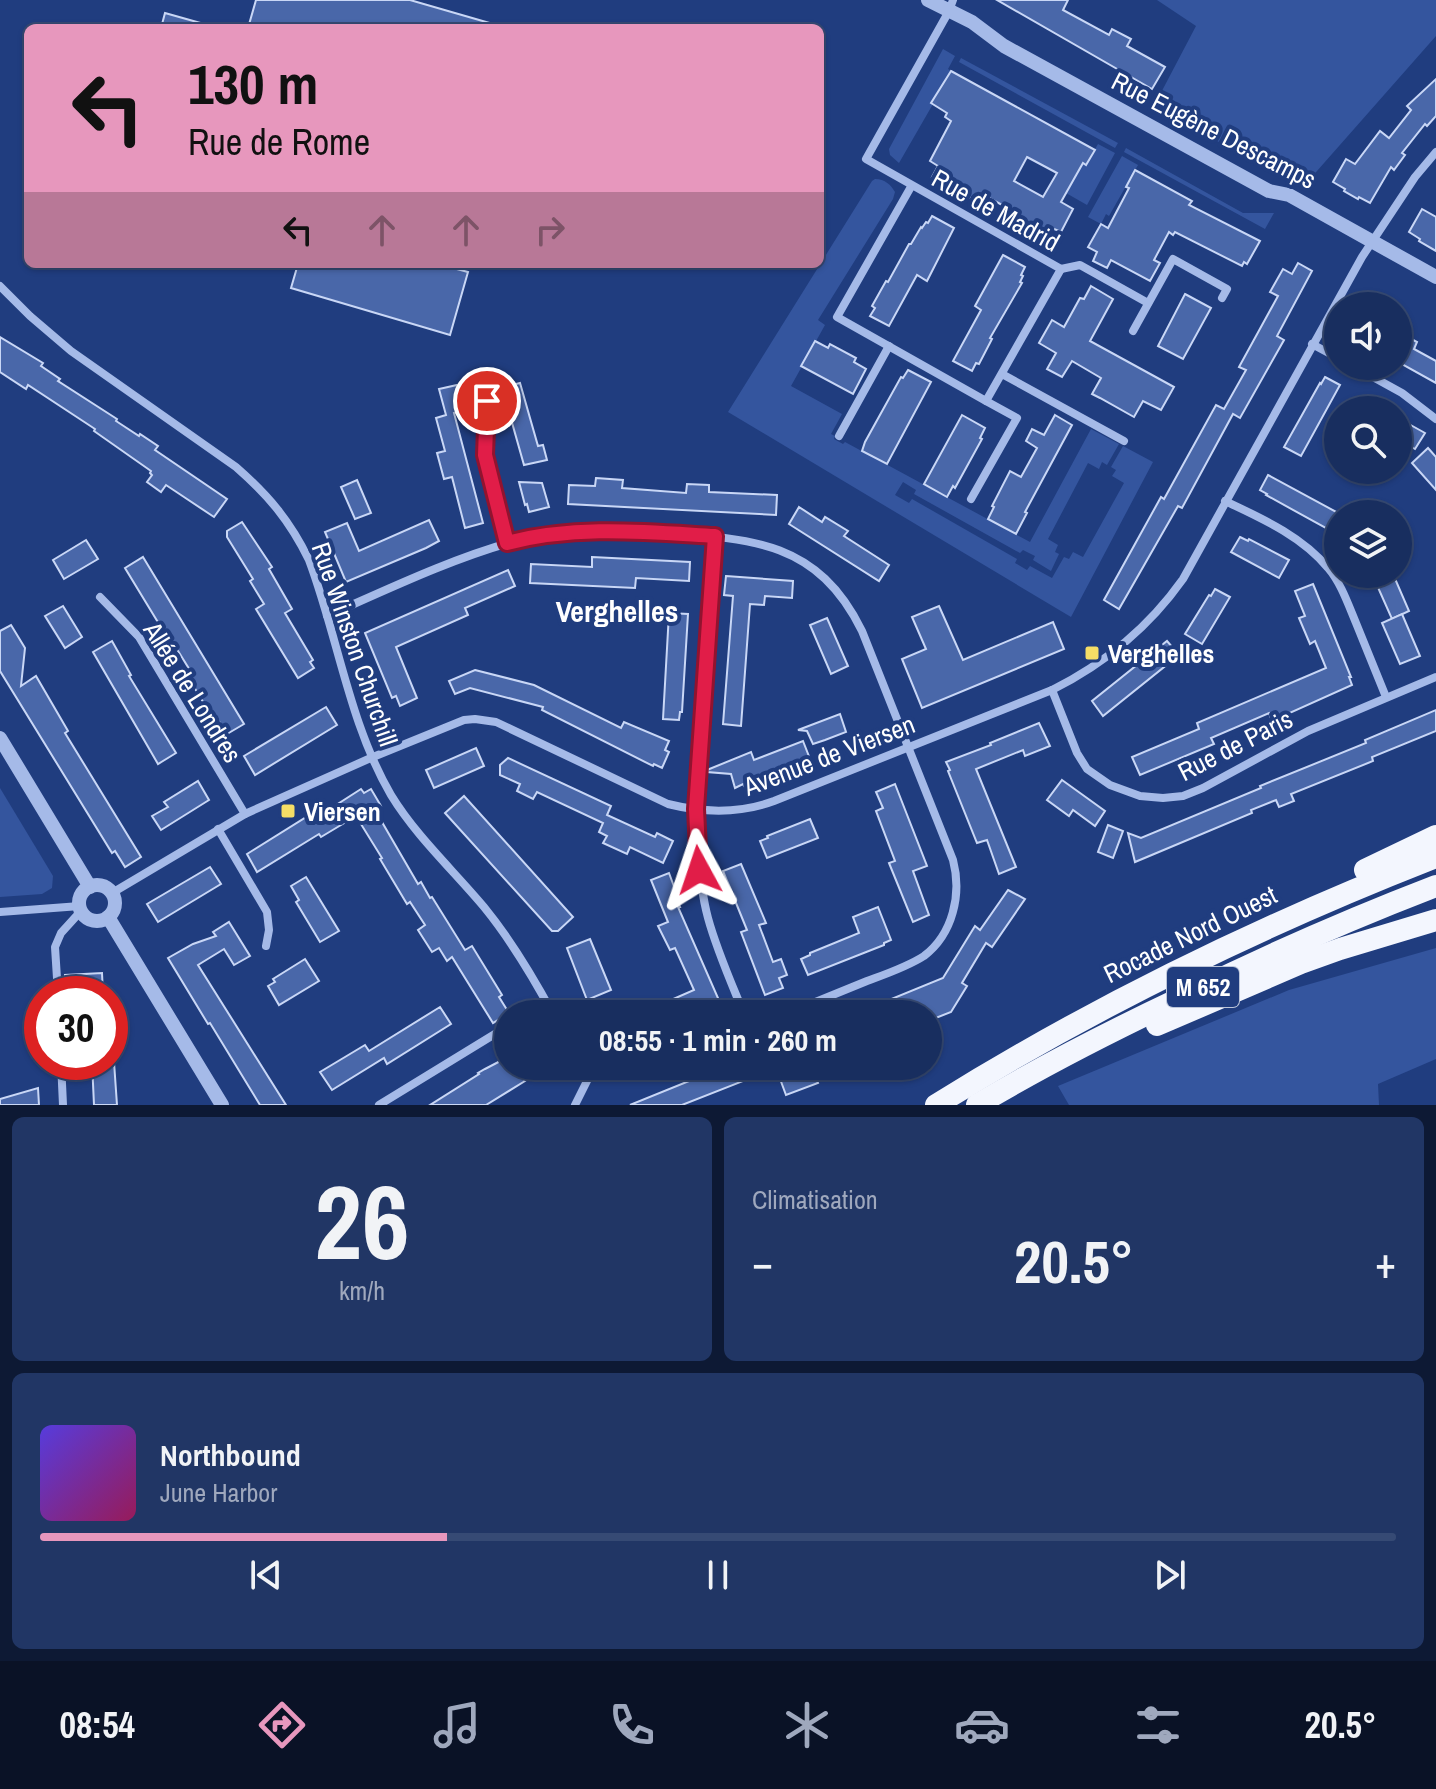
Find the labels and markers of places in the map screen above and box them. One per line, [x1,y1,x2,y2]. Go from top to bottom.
pin [453,367,521,435]
place label: Verghelles [1108,636,1214,671]
marker: Verghelles [1083,644,1101,662]
place label: Viersen [304,794,381,829]
marker: Viersen [279,802,297,820]

